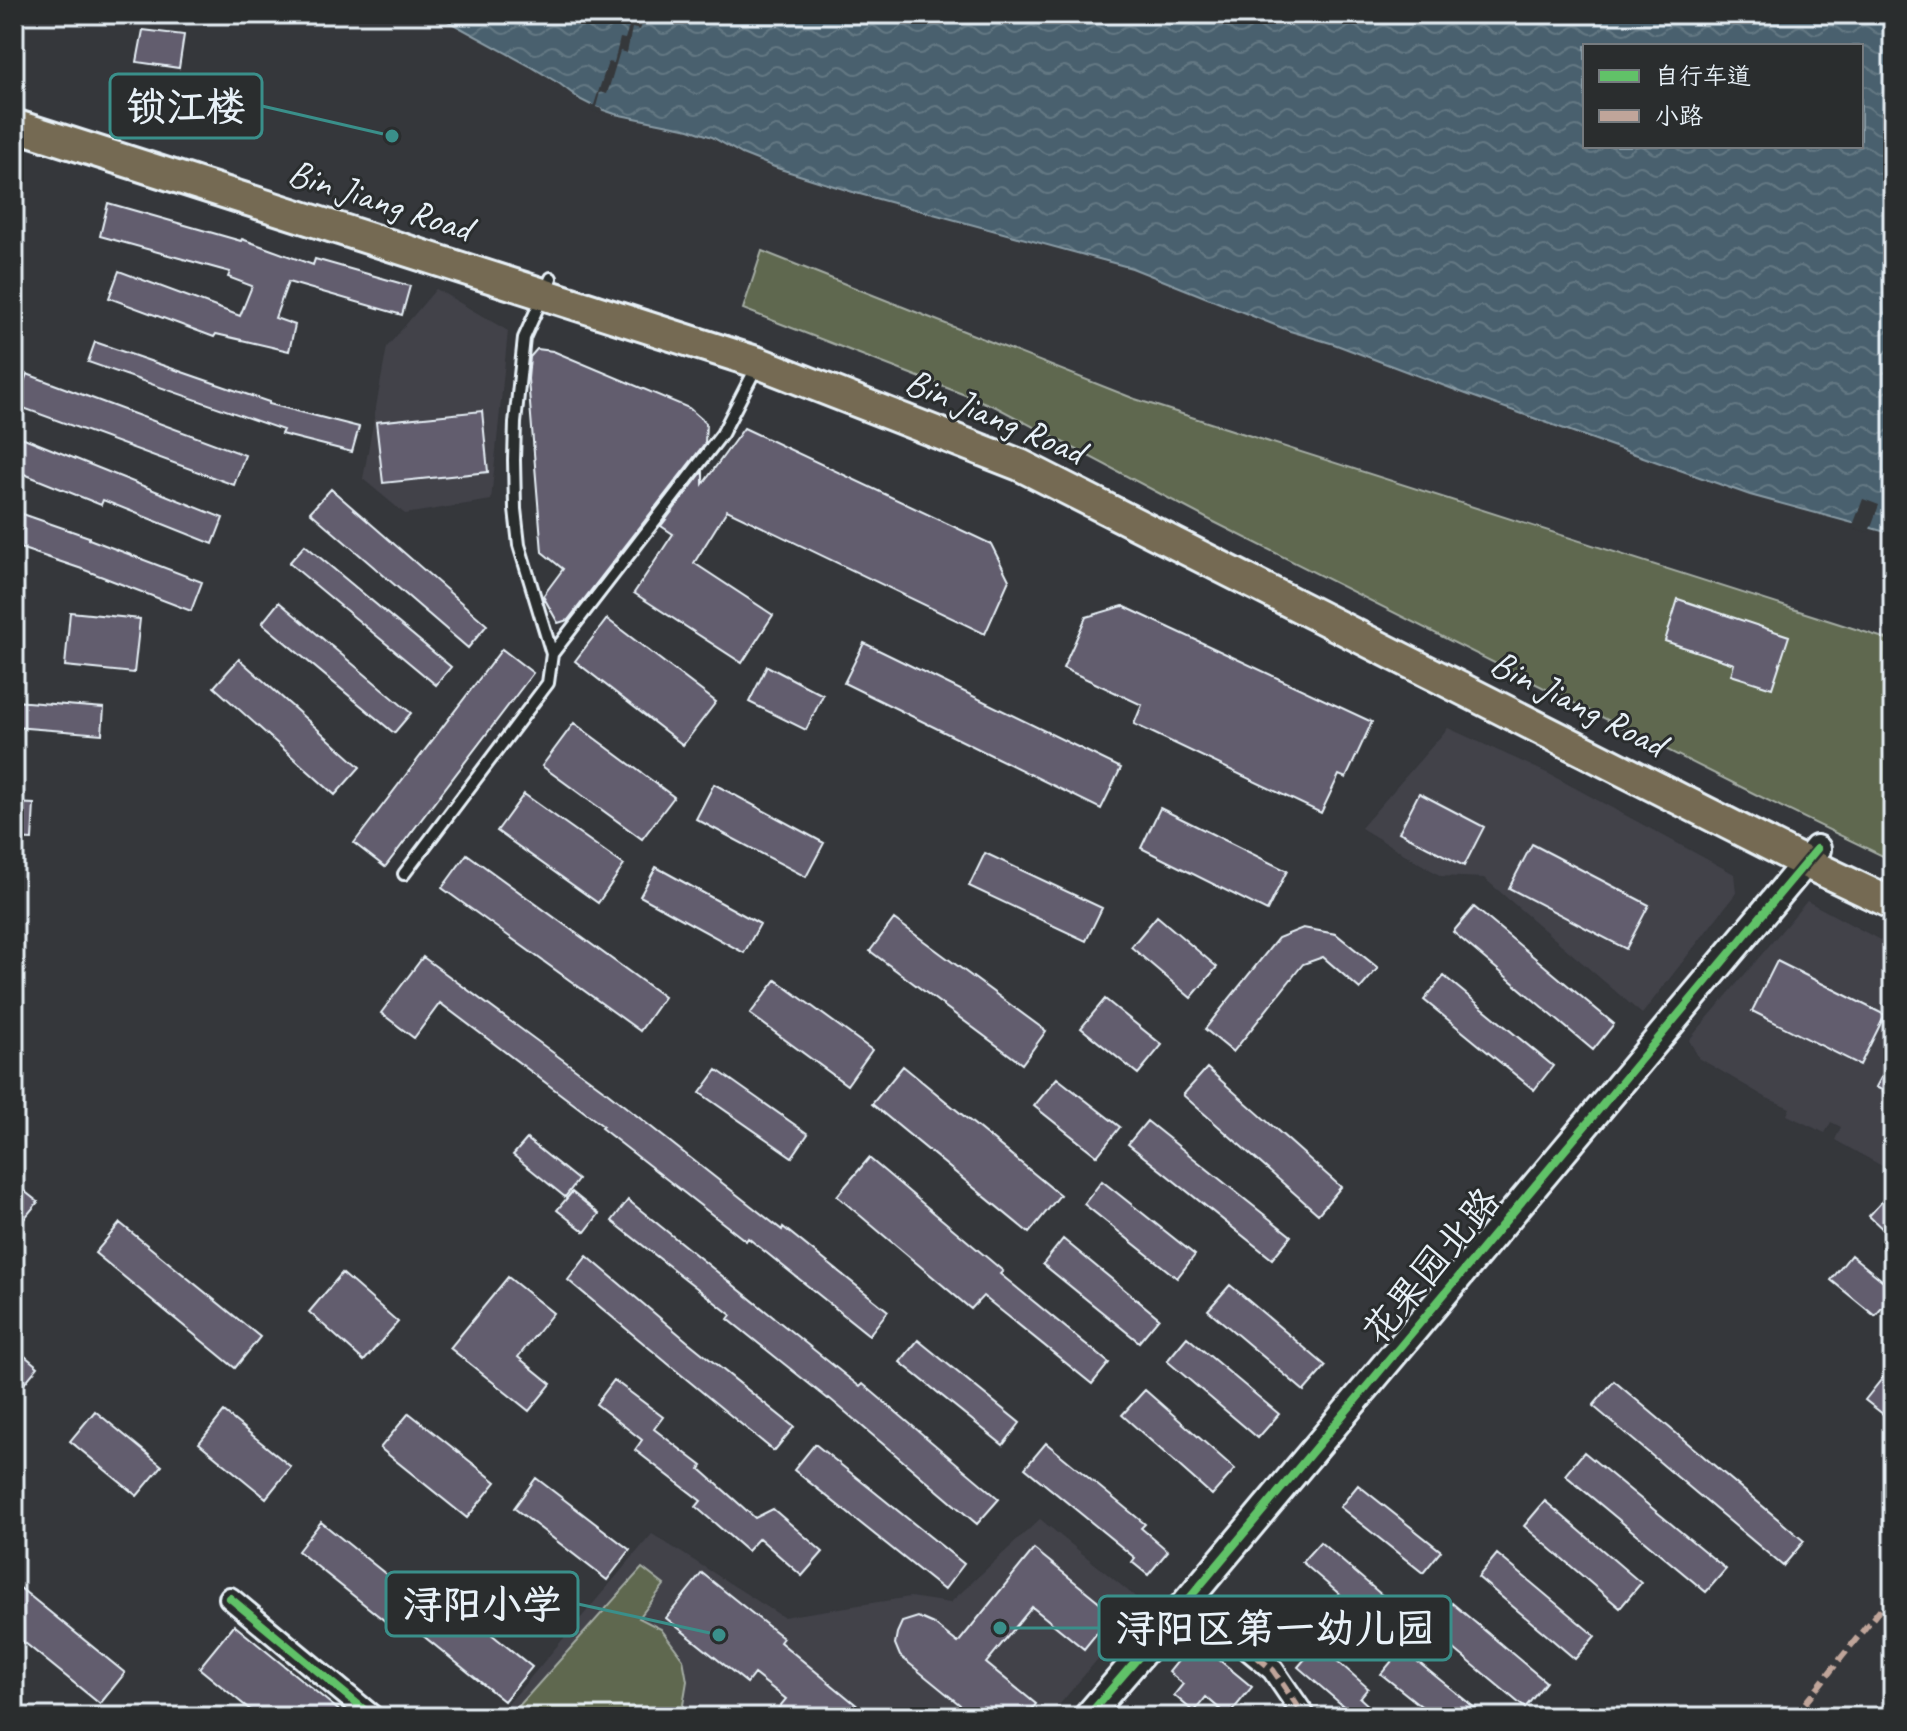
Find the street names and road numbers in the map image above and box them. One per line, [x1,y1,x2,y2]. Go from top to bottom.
street label: Bin Jiang Road [282,148,483,254]
street label: Bin Jiang Road [898,357,1097,477]
street label: Bin Jiang Road [1483,639,1679,770]
street label: 花果园北路 [1352,1178,1510,1354]

